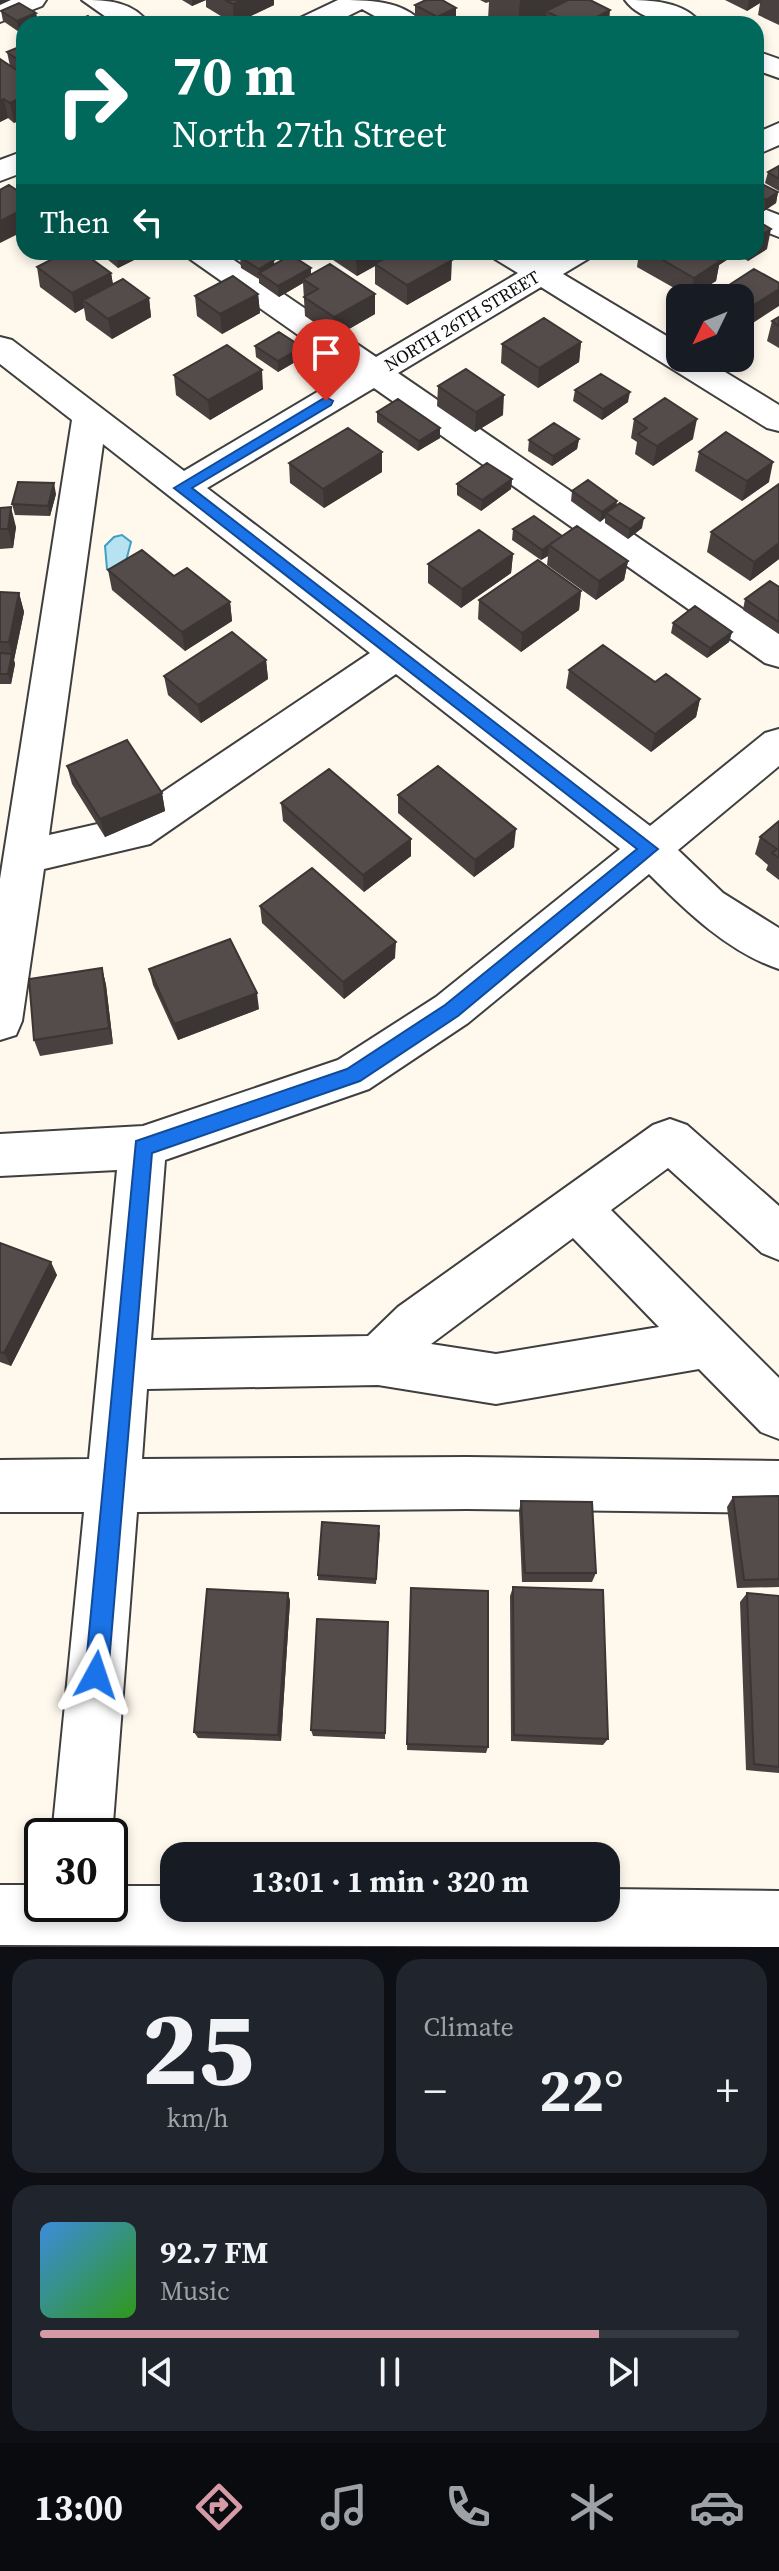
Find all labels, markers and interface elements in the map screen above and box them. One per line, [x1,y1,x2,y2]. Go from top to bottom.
text: 70 m [172,37,295,114]
icon: right [40,48,144,152]
text: North 27th Street [172,110,446,159]
icon: left [126,200,170,244]
text: Then [40,202,110,243]
street label: NORTH 26TH STREET [379,264,544,377]
north arrow [666,284,754,372]
map controls [666,284,754,372]
pin [292,319,360,401]
icon: arrive [304,331,348,375]
position arrow [54,1633,138,1717]
speed limit sign: 30 [24,1818,128,1922]
text: 13:01 · 1 min · 320 m [251,1861,529,1902]
text: 25 [141,1976,254,2119]
text: Climate [424,2009,514,2045]
text: 22° [539,2049,624,2131]
text: − [424,2060,447,2121]
text: + [716,2060,739,2121]
text: km/h [167,2100,229,2136]
text: 92.7 FM [160,2232,268,2273]
text: Music [160,2273,230,2309]
icon: previous [135,2350,179,2394]
icon: pause [368,2350,412,2394]
icon: next [601,2350,645,2394]
icon: directions [191,2479,247,2535]
icon: music [316,2479,372,2535]
icon: phone [440,2479,496,2535]
icon: climate [564,2479,620,2535]
icon: car [689,2479,745,2535]
text: 13:00 [34,2483,123,2532]

